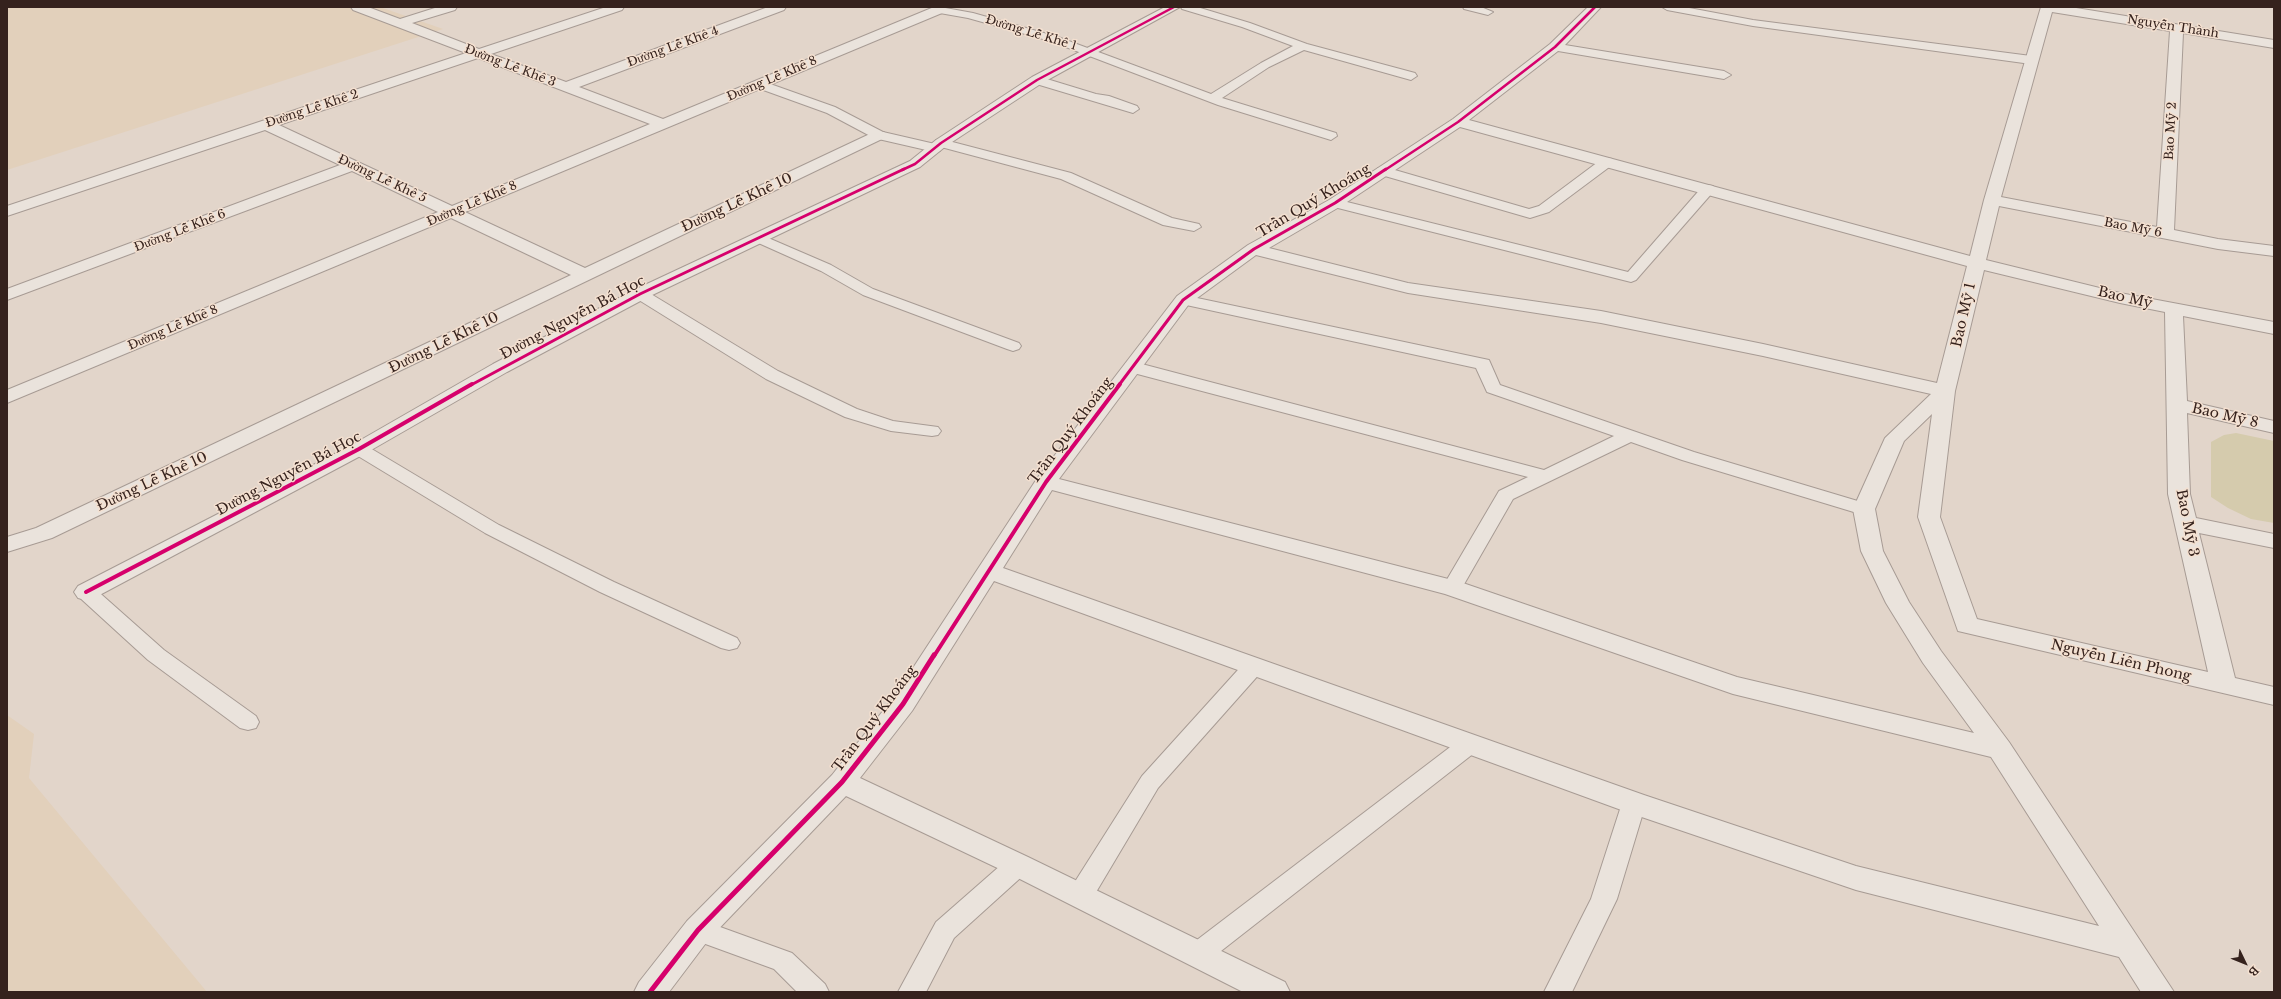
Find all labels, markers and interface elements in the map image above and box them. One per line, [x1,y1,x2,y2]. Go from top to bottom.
street label: Đường Lễ Khê 1 [984,12,1078,54]
street label: Nguyễn Thành [2126,13,2220,41]
street label: Đường Lễ Khê 4 [625,24,721,70]
street label: Đường Lễ Khê 3 [462,42,558,90]
street label: Đường Lễ Khê 8 [725,54,819,104]
street label: Đường Lễ Khê 2 [264,87,360,131]
street label: Bao Mỹ 2 [2162,101,2180,161]
street label: Đường Lễ Khê 5 [335,152,429,206]
street label: Trần Quý Khoáng [1254,160,1374,242]
street label: Đường Lễ Khê 10 [679,170,795,236]
street label: Đường Lễ Khê 8 [425,179,519,229]
street label: Đường Lễ Khê 6 [132,207,228,255]
street label: Bao Mỹ 6 [2103,215,2163,241]
street label: Đường Nguyễn Bá Học [498,273,648,363]
street label: Bao Mỹ 1 [1948,281,1980,349]
street label: Bao Mỹ [2096,284,2154,312]
street label: Đường Lễ Khê 8 [126,303,220,353]
street label: Đường Lễ Khê 10 [386,309,502,377]
street label: Trần Quý Khoáng [1025,374,1117,488]
street label: Bao Mỹ 8 [2190,400,2260,432]
street label: Đường Nguyễn Bá Học [214,429,364,519]
street label: Đường Lễ Khê 10 [94,449,210,515]
street label: Bao Mỹ 3 [2172,488,2202,558]
street label: Nguyễn Liên Phong [2049,637,2193,685]
street label: Trần Quý Khoáng [829,662,921,776]
north arrow [2225,943,2265,983]
text: B [2246,963,2262,979]

